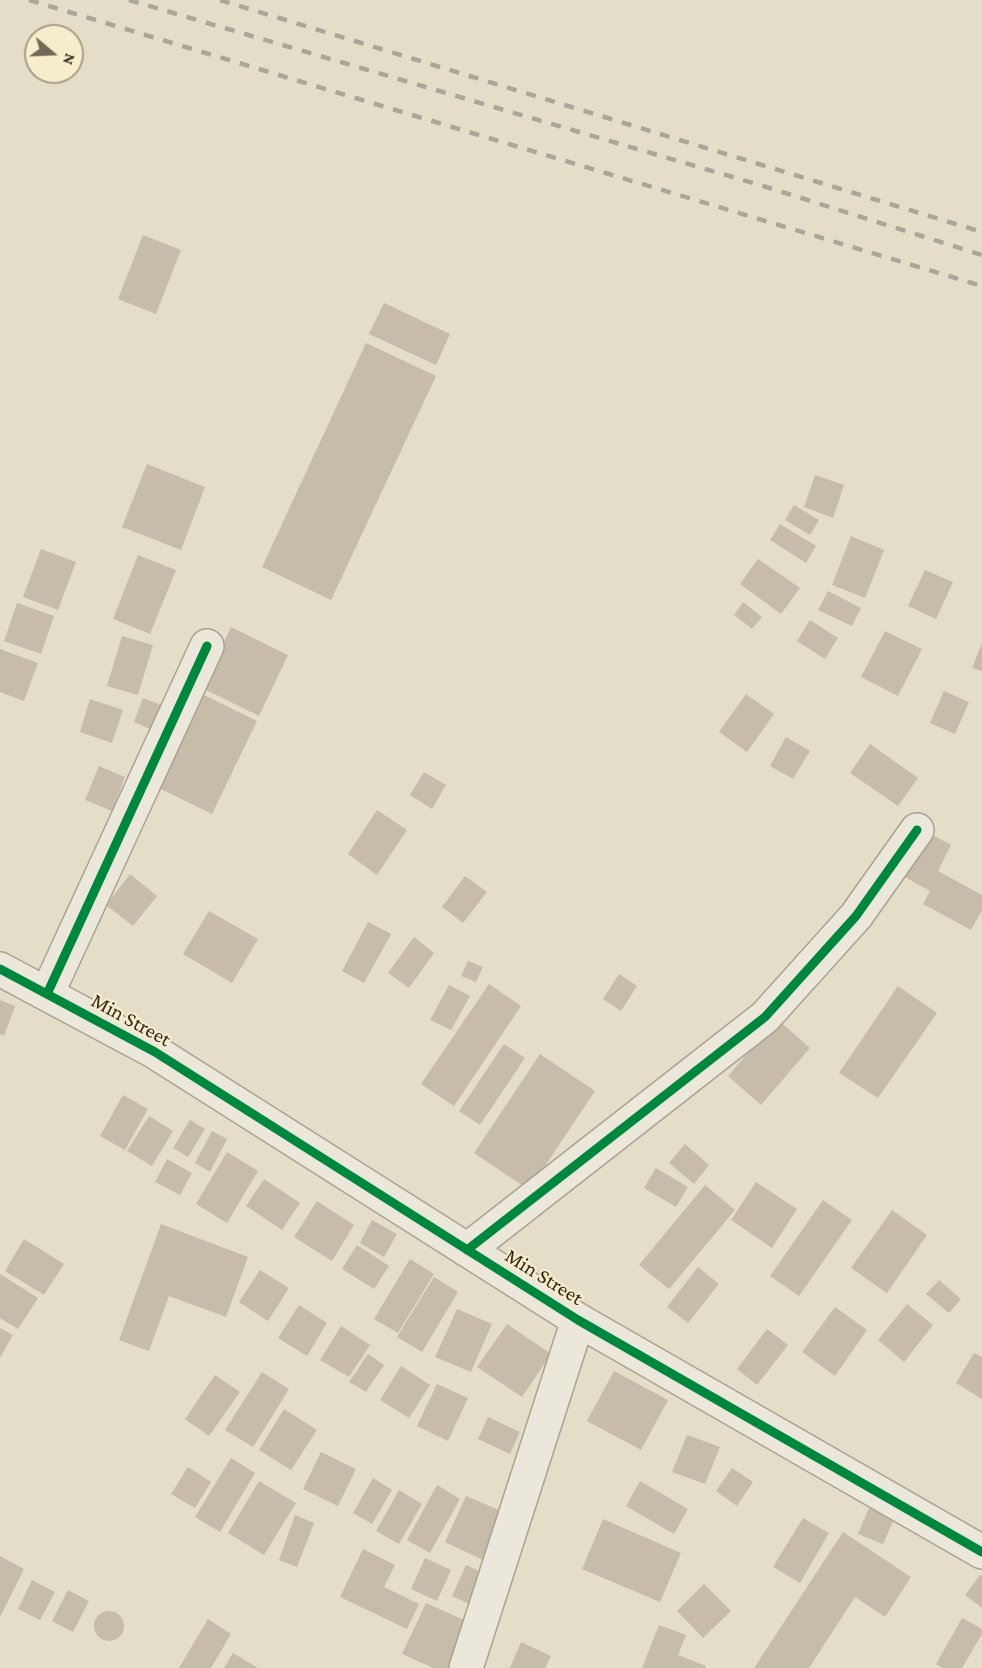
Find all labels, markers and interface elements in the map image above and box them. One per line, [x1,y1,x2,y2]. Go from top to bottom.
north arrow [24,24,84,84]
text: N [60,51,79,67]
street label: Min Street [87,988,175,1052]
street label: Min Street [500,1243,588,1311]

